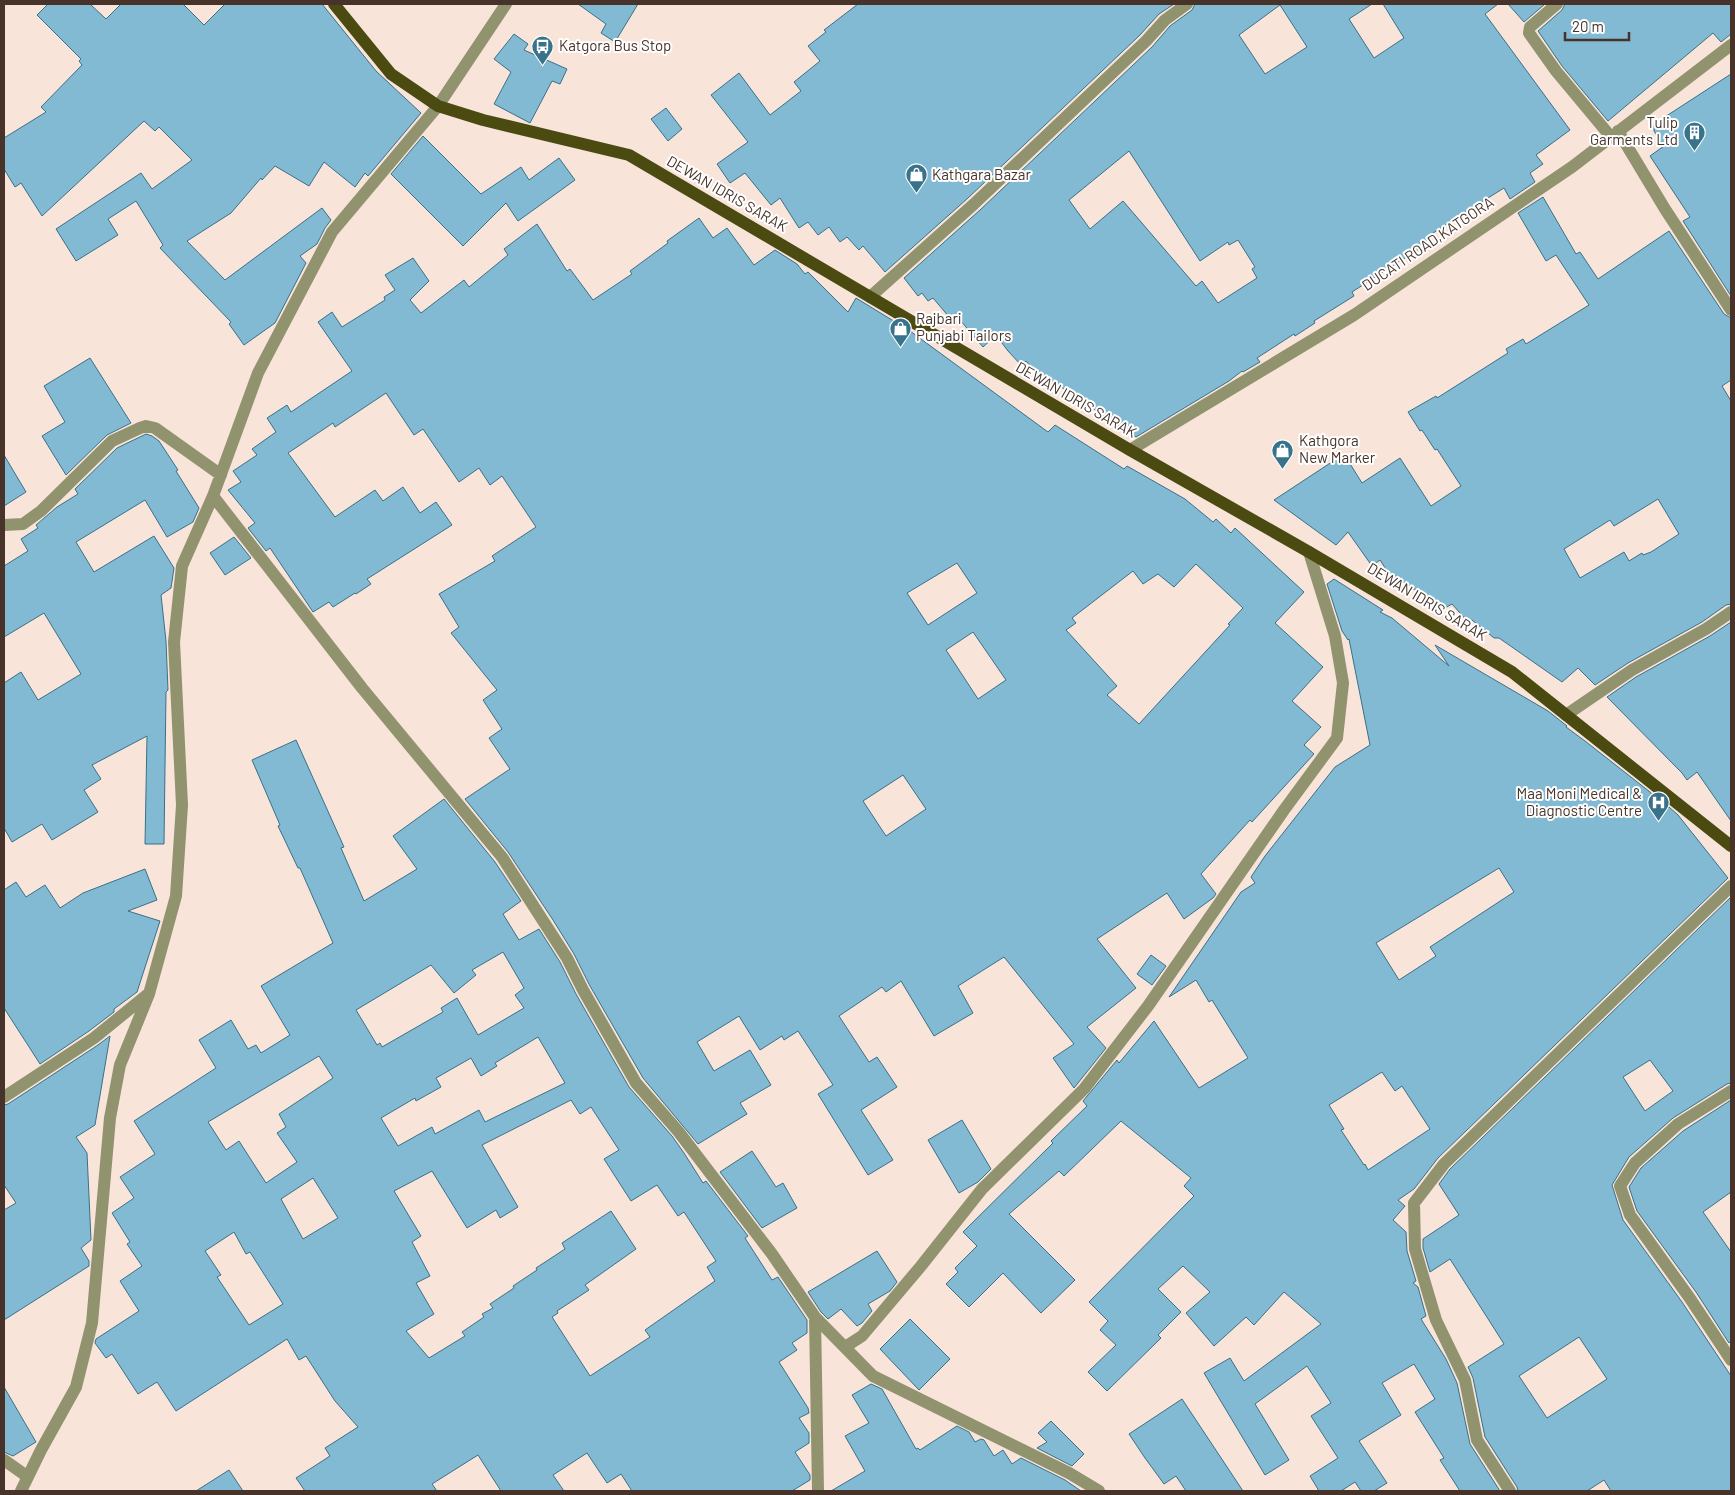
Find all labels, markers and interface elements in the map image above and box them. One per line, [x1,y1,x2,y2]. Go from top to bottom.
scale bar [1565,10,1629,42]
text: 20 m [1572,17,1604,35]
bus stop icon: Katgora Bus Stop [531,34,555,65]
place label: Katgora Bus Stop [559,36,671,54]
place label: Tulip Garments Ltd [1590,113,1678,148]
building icon: Tulip Garments Ltd [1682,120,1706,151]
street label: DEWAN IDRIS SARAK [664,151,791,235]
shop icon: Kathgara Bazar [904,163,928,194]
place label: Kathgara Bazar [932,165,1031,183]
street label: DUCATI ROAD,KATGORA [1358,192,1497,294]
place label: Rajbari Punjabi Tailors [916,309,1011,344]
shop icon: Rajbari Punjabi Tailors [888,316,912,347]
street label: DEWAN IDRIS SARAK [1013,357,1140,441]
place label: Kathgora New Marker [1299,431,1376,466]
shop icon: Kathgora New Marker [1271,438,1295,469]
street label: DEWAN IDRIS SARAK [1364,558,1491,644]
place label: Maa Moni Medical & Diagnostic Centre [1517,784,1642,819]
hospital icon: Maa Moni Medical & Diagnostic Centre [1646,791,1670,822]

